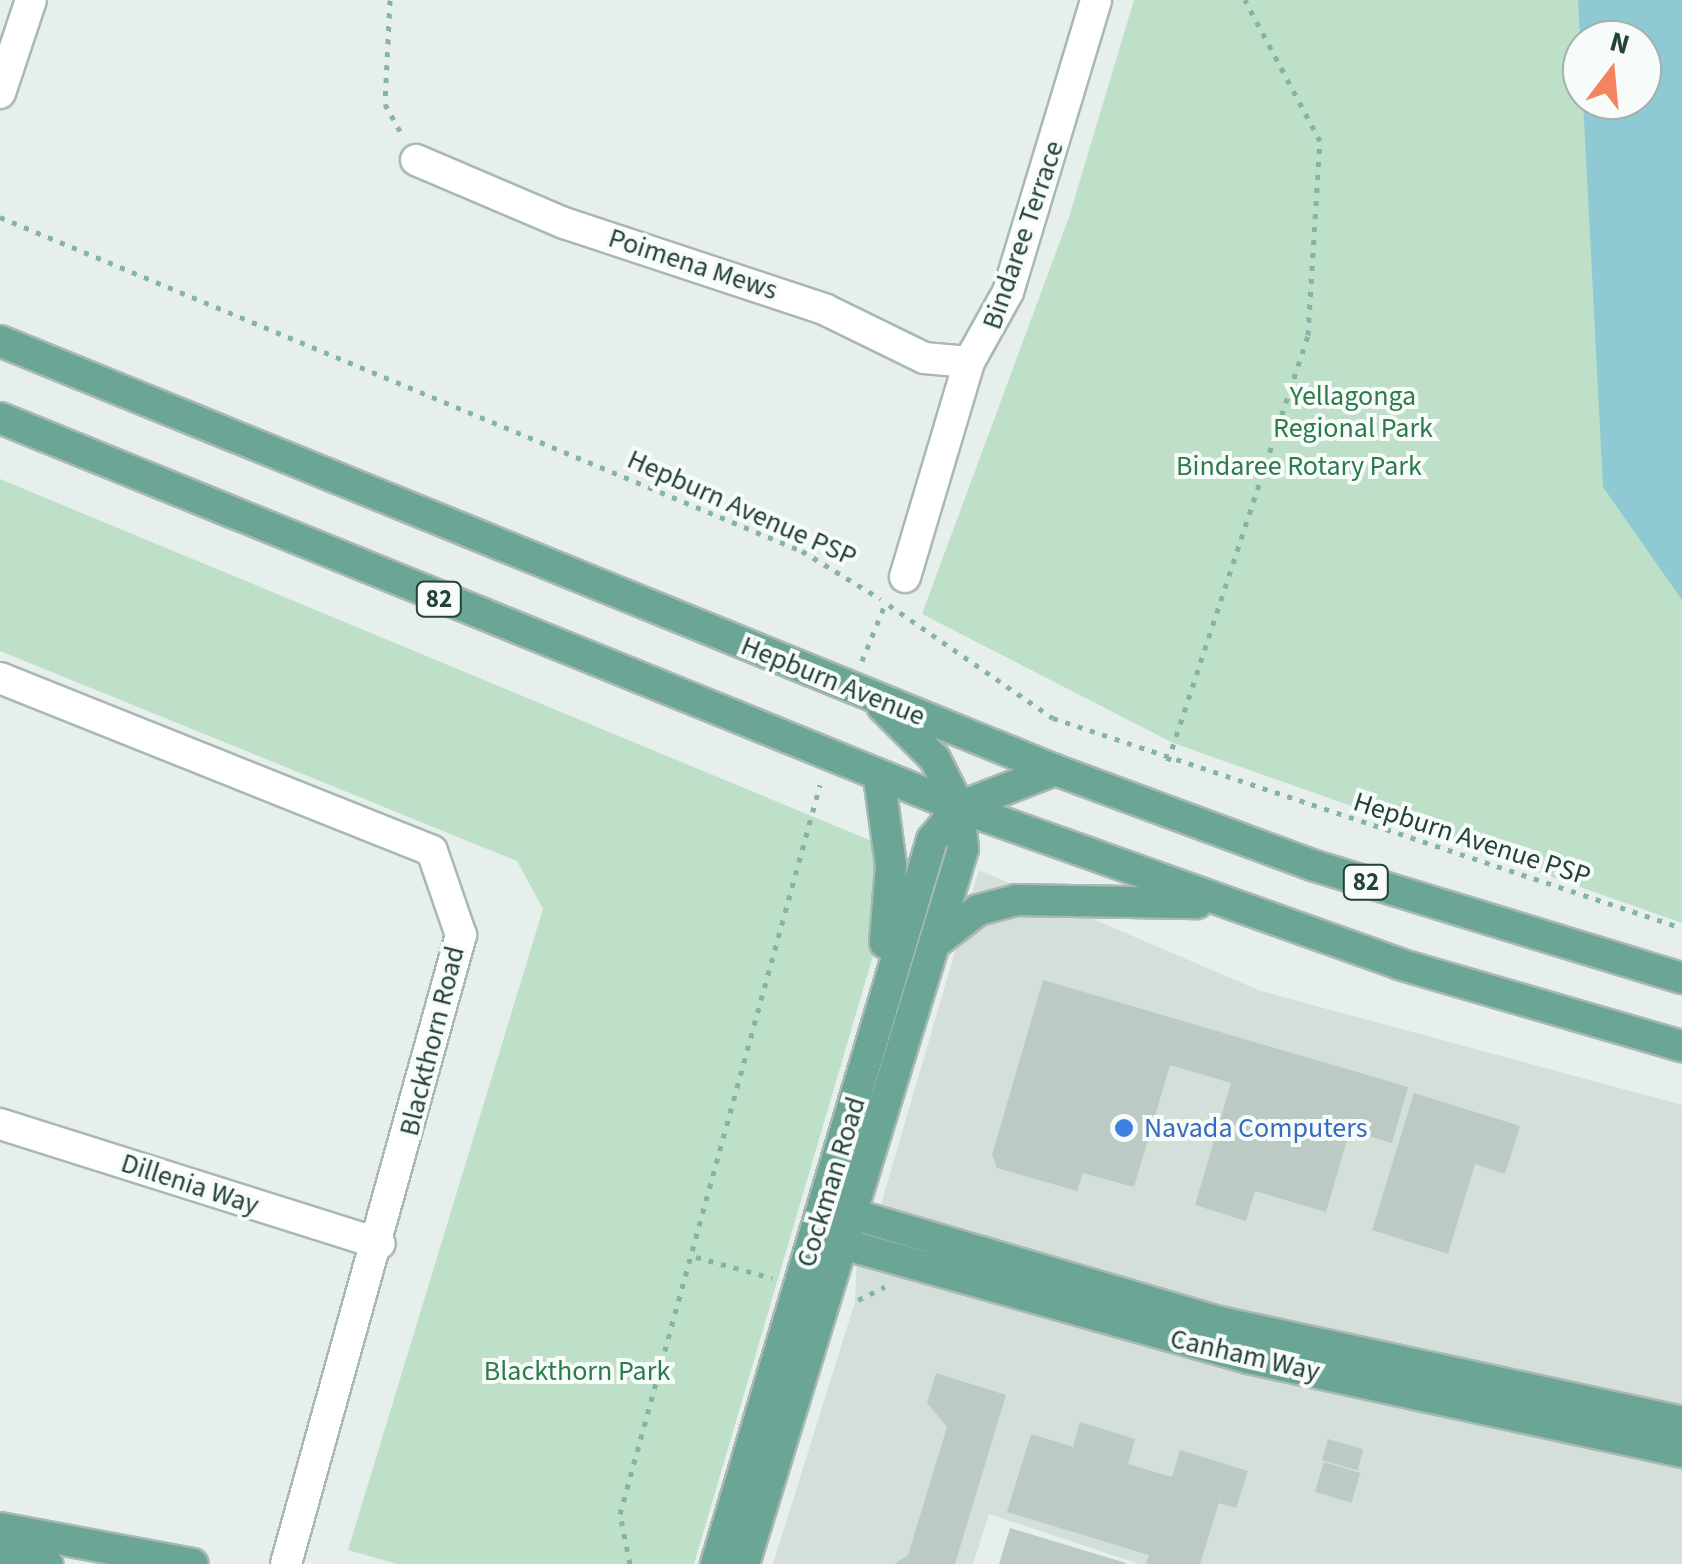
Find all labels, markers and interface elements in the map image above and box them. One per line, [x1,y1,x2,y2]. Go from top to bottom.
north arrow [1562,20,1662,120]
text: N [1605,21,1634,65]
street label: Bindaree Terrace [975,136,1071,334]
street label: Poimena Mews [604,221,782,307]
park label: Yellagonga Regional Park [1273,379,1433,445]
street label: Hepburn Avenue PSP [622,442,862,574]
park label: Bindaree Rotary Park [1176,449,1422,483]
road number: 82 [414,579,464,619]
street label: Hepburn Avenue [736,629,930,733]
street label: Hepburn Avenue PSP [1349,785,1595,893]
road number: 82 [1341,862,1391,902]
street label: Blackthorn Road [392,943,472,1139]
street label: Cockman Road [789,1093,873,1271]
place label: Navada Computers [1144,1111,1368,1145]
marker: Navada Computers [1113,1117,1135,1139]
street label: Dillenia Way [117,1146,263,1222]
street label: Canham Way [1167,1321,1323,1389]
park label: Blackthorn Park [484,1354,670,1388]

